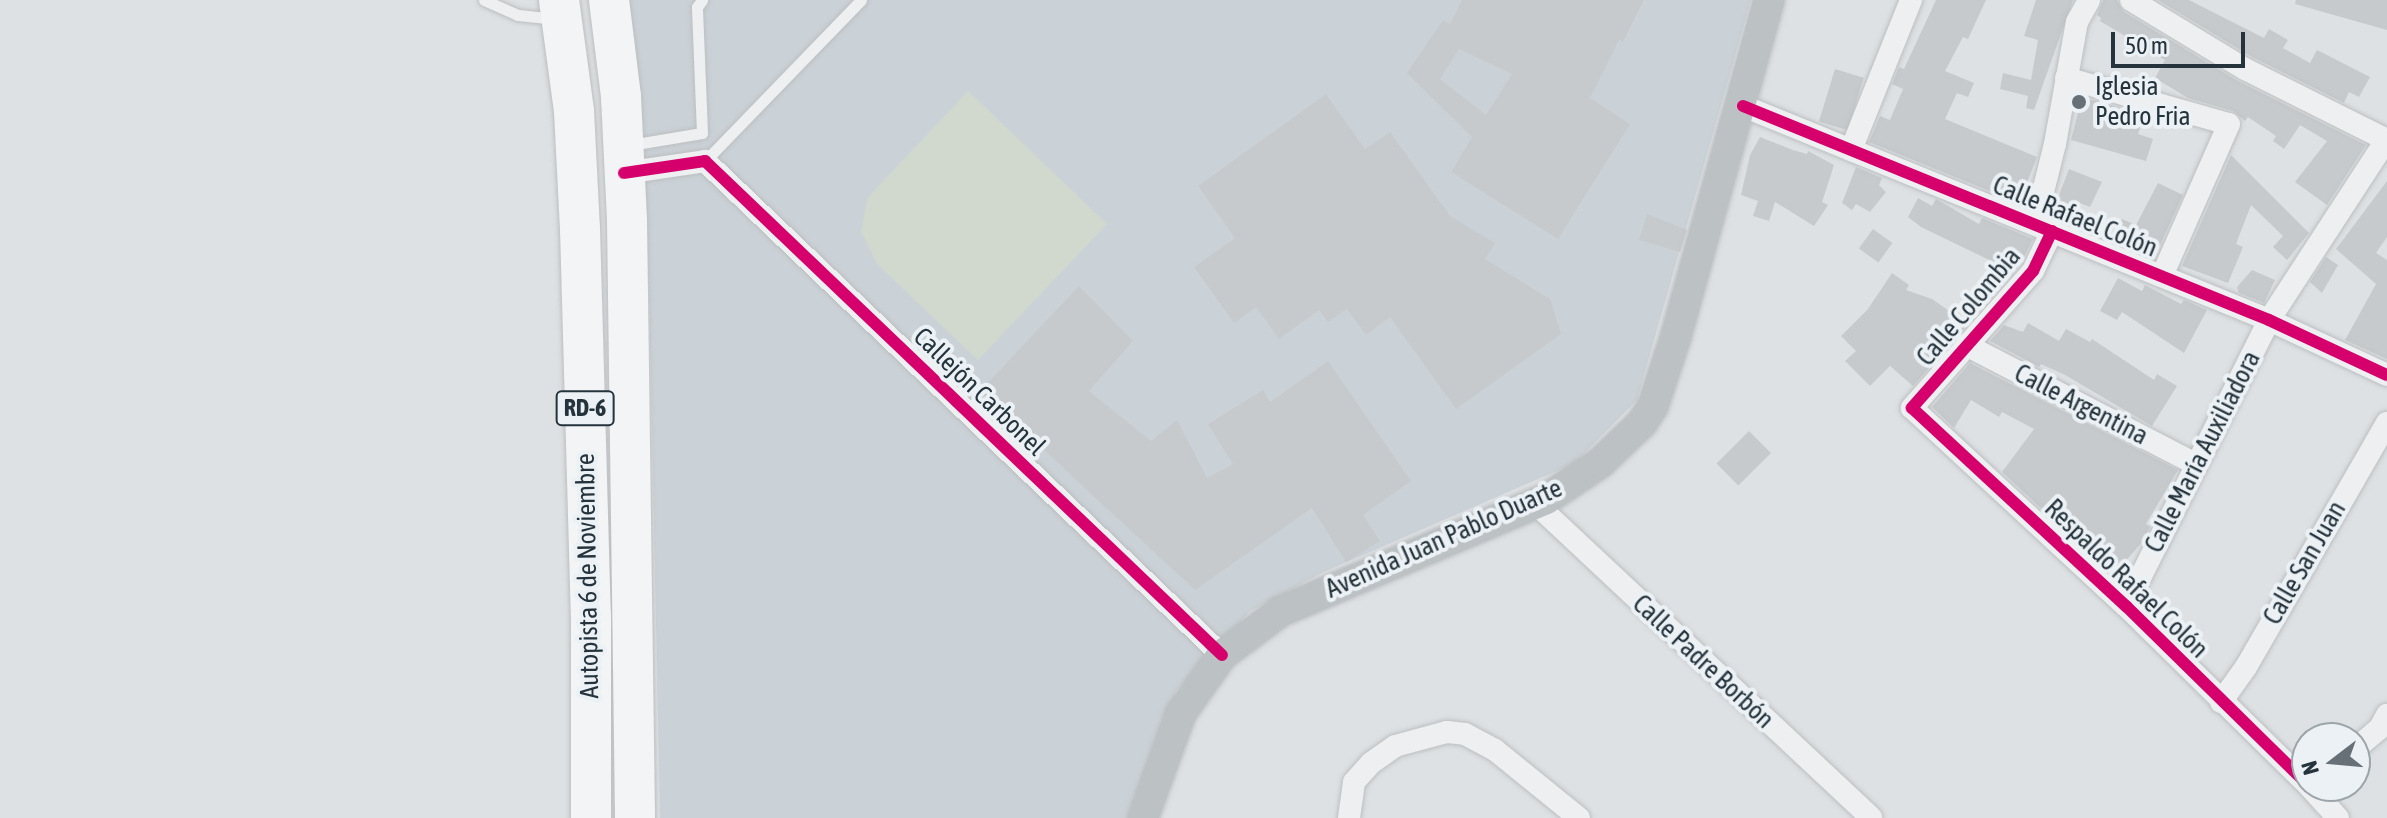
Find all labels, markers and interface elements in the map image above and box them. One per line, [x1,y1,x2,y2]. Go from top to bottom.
scale bar [2115,16,2249,66]
text: 50 m [2125,32,2168,59]
place label: Iglesia Pedro Fria [2095,71,2191,132]
marker: Iglesia Pedro Fria [2070,93,2088,111]
street label: Calle Rafael Colón [1988,170,2162,264]
street label: Calle Colombia [1911,242,2027,372]
street label: Callejón Carbonel [907,321,1051,463]
street label: Calle María Auxiliadora [2139,346,2267,558]
street label: Calle Argentina [2009,358,2153,452]
road number: RD-6 [555,388,615,428]
street label: Autopista 6 de Noviembre [570,453,606,699]
street label: Avenida Juan Pablo Duarte [1321,473,1567,605]
street label: Respaldo Rafael Colón [2038,493,2214,665]
street label: Calle San Juan [2257,496,2353,630]
street label: Calle Padre Borbón [1626,589,1780,735]
north arrow [2291,722,2371,802]
text: N [2296,758,2324,778]

